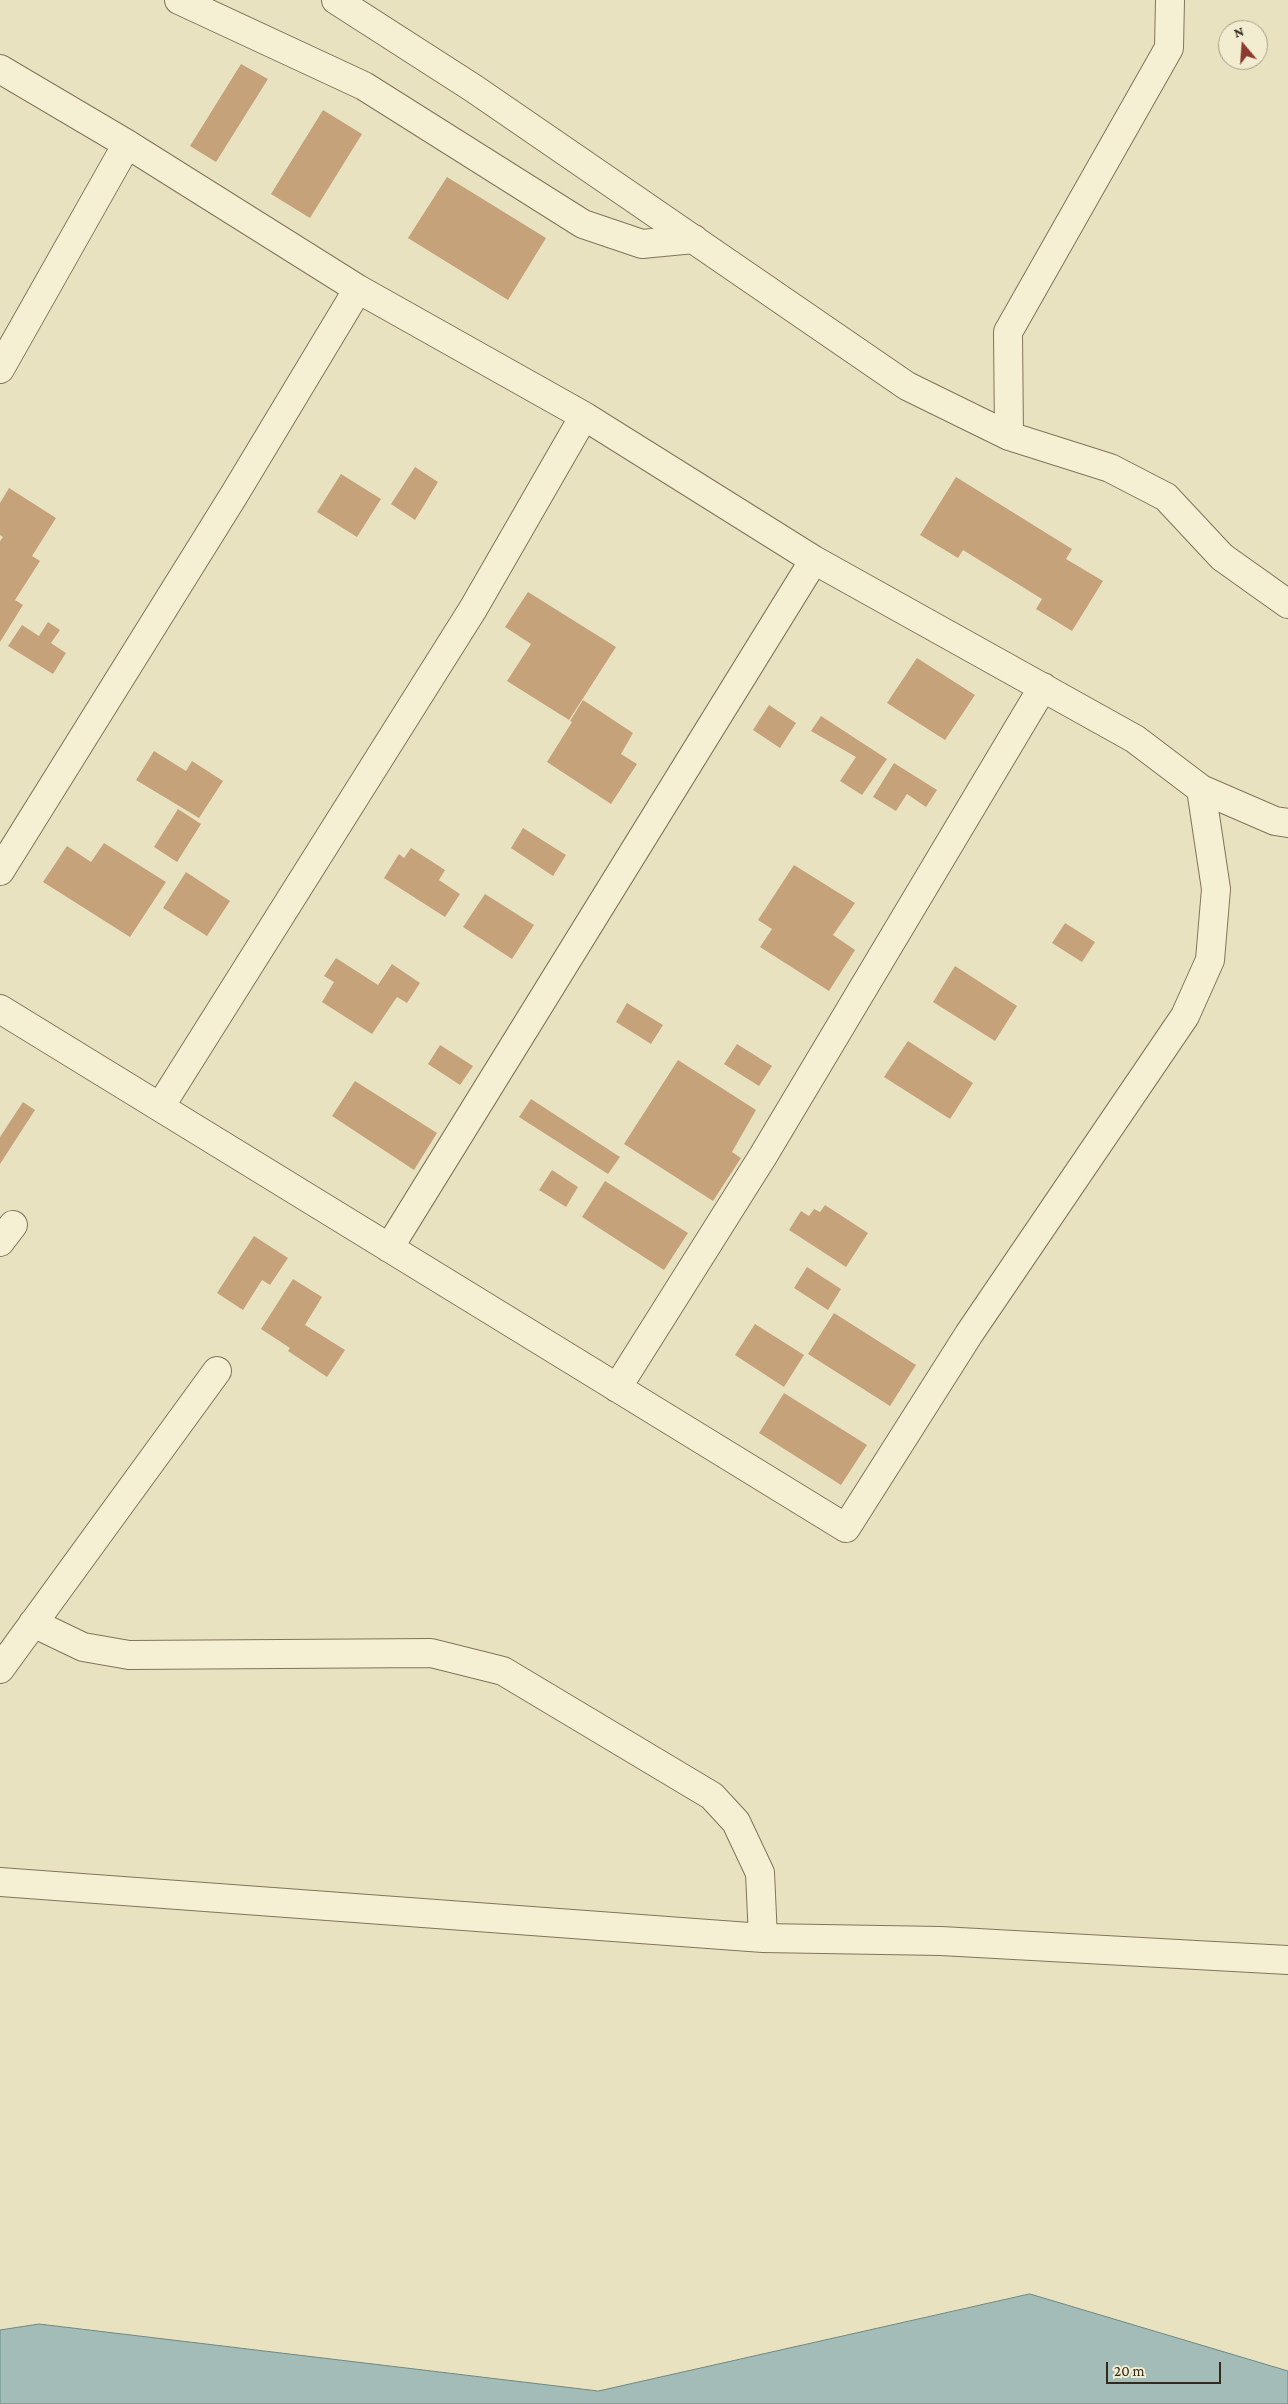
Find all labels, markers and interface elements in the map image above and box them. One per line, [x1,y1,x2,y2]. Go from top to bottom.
north arrow [1218,20,1268,70]
text: N [1232,23,1246,41]
scale bar [1108,2352,1223,2384]
text: 20 m [1114,2363,1145,2379]

